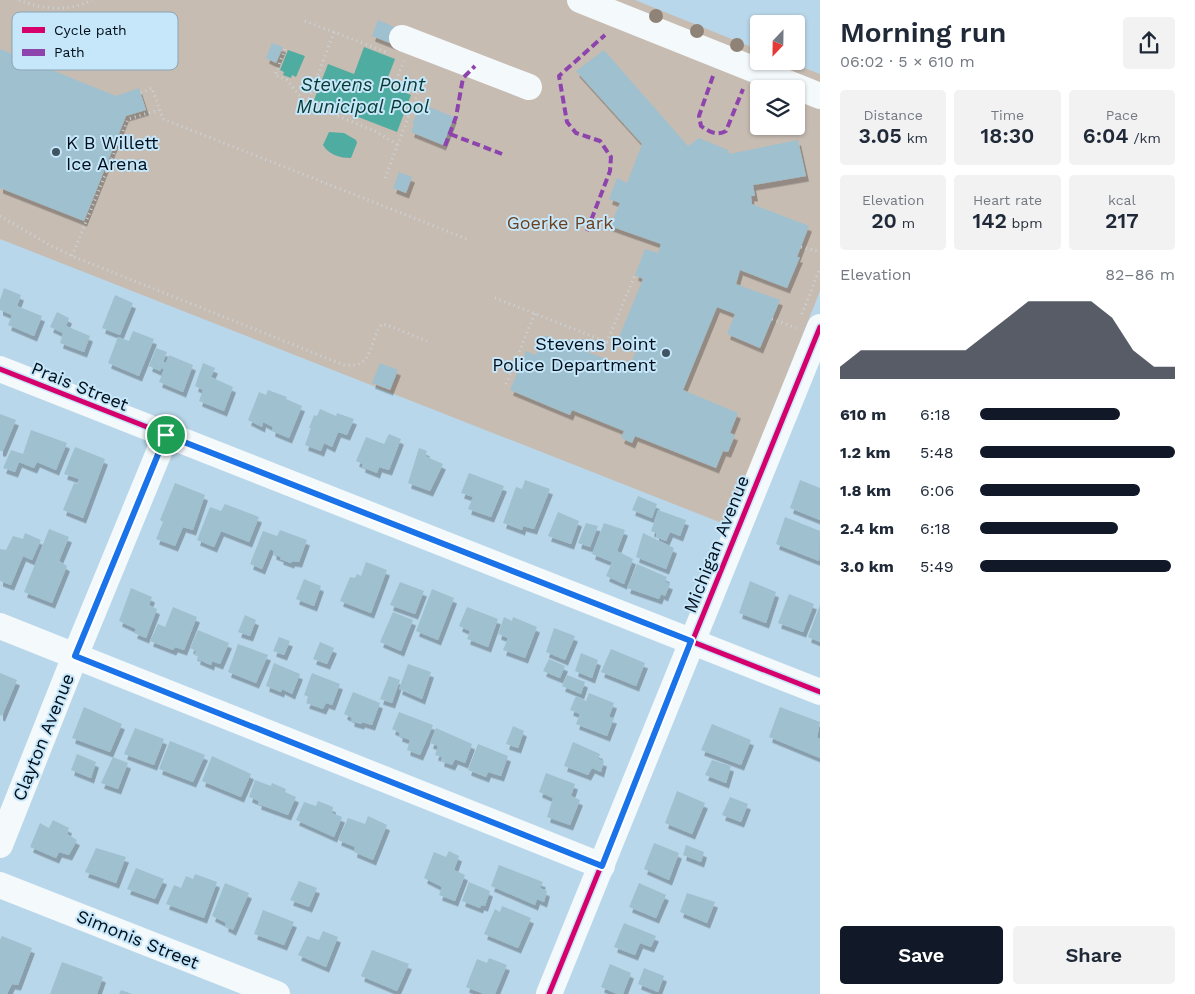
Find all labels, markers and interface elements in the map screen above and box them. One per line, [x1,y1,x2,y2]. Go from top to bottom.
legend [12,12,178,70]
north arrow [750,15,805,70]
map controls [750,15,805,135]
text: Morning run [840,16,1006,49]
button: share [1123,17,1175,69]
text: Cycle path [54,22,127,38]
text: Path [54,44,85,60]
text: 06:02 · 5 × 610 m [840,52,975,71]
water label: Stevens Point Municipal Pool [296,73,430,118]
button: layers [750,80,805,135]
text: Distance [863,107,923,123]
text: Time [991,107,1024,123]
text: Pace [1106,107,1138,123]
text: 3.05 [858,123,902,148]
text: 18:30 [981,123,1034,148]
text: 6:04 [1083,123,1129,148]
text: km [902,130,928,146]
text: /km [1129,130,1161,146]
place label: K B Willett Ice Arena [66,132,159,174]
marker: K B Willett Ice Arena [50,146,62,158]
text: Elevation [862,192,924,208]
text: Heart rate [973,192,1042,208]
text: kcal [1108,192,1136,208]
text: 20 [871,208,897,233]
text: 142 [973,208,1007,233]
text: 217 [1105,208,1139,233]
park label: Goerke Park [507,212,613,233]
text: m [897,215,915,231]
text: bpm [1007,215,1042,231]
text: Elevation [840,265,911,284]
text: 82–86 m [1105,265,1175,284]
place label: Stevens Point Police Department [492,333,656,375]
marker: Stevens Point Police Department [660,347,672,359]
street label: Prais Street [28,357,132,415]
text: 610 m [840,405,886,424]
text: 6:18 [920,405,951,424]
pin [145,414,187,456]
icon: arrive [152,421,180,449]
text: 1.2 km [840,443,891,462]
text: 5:48 [920,443,954,462]
street label: Michigan Avenue [679,472,753,616]
text: 1.8 km [840,481,891,500]
text: 6:06 [920,481,954,500]
text: 2.4 km [840,519,894,538]
text: 6:18 [920,519,951,538]
text: 3.0 km [840,557,894,576]
text: 5:49 [920,557,954,576]
street label: Clayton Avenue [8,670,78,804]
street label: Simonis Street [74,905,203,973]
button: Save [840,926,1003,984]
button: Share [1013,926,1175,984]

